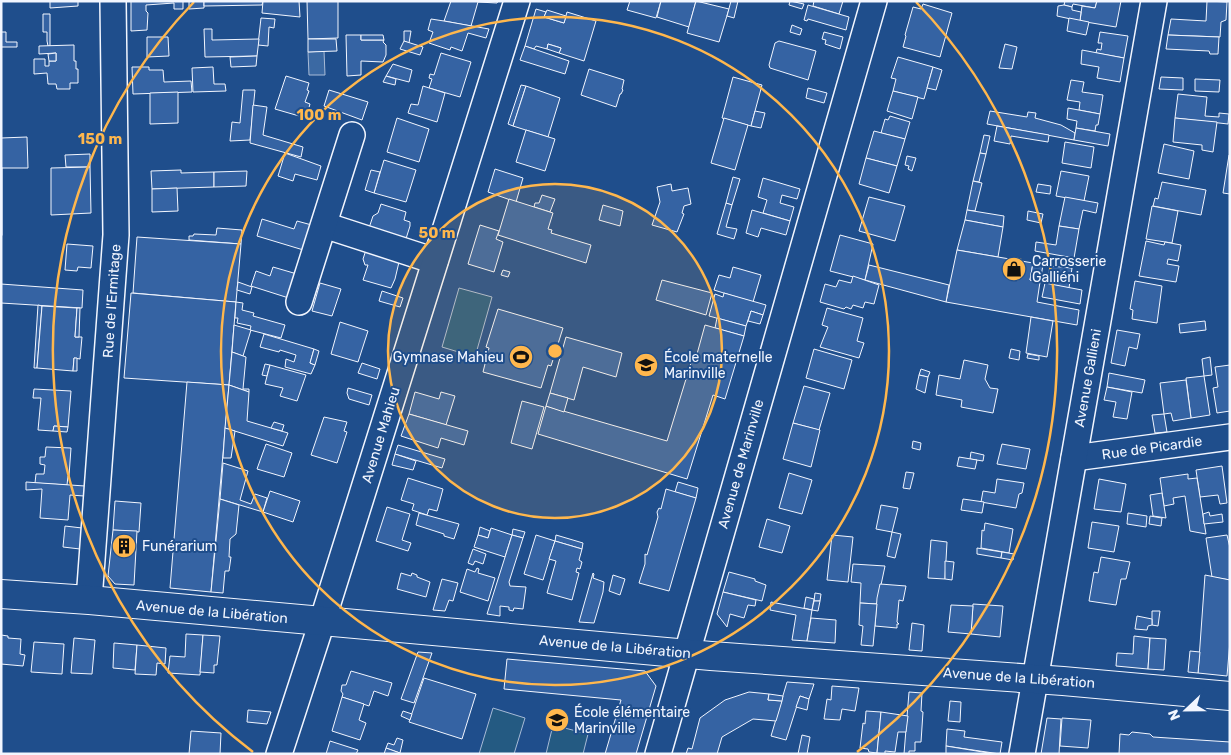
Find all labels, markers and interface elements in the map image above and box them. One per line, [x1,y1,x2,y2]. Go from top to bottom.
text: 100 m [297,106,341,124]
text: 150 m [78,130,122,148]
text: 50 m [419,224,455,242]
street label: Rue de l'Ermitage [100,243,124,358]
place label: Carrosserie Galliéni [1032,253,1106,286]
shop icon: Carrosserie Galliéni [1001,256,1027,282]
street label: Avenue Gallieni [1071,327,1105,429]
centre of rings [546,342,564,360]
sports icon: Gymnase Mahieu [508,344,534,370]
place label: École maternelle Marinville [664,348,773,382]
place label: Gymnase Mahieu [393,349,504,366]
school or university icon: École maternelle Marinville [633,352,659,378]
street label: Avenue Mahieu [358,385,404,485]
street label: Avenue de Marinville [714,397,768,531]
street label: Rue de Picardie [1101,433,1203,463]
building icon: Funérarium [111,533,137,559]
place label: Funérarium [142,538,217,555]
street label: Avenue de la Libération [135,597,289,627]
street label: Avenue de la Libération [538,632,692,662]
street label: Avenue de la Libération [942,664,1096,692]
north arrow [1161,685,1211,735]
place label: École élémentaire Marinville [574,703,690,737]
school or university icon: École élémentaire Marinville [544,707,570,733]
text: N [1165,707,1184,723]

